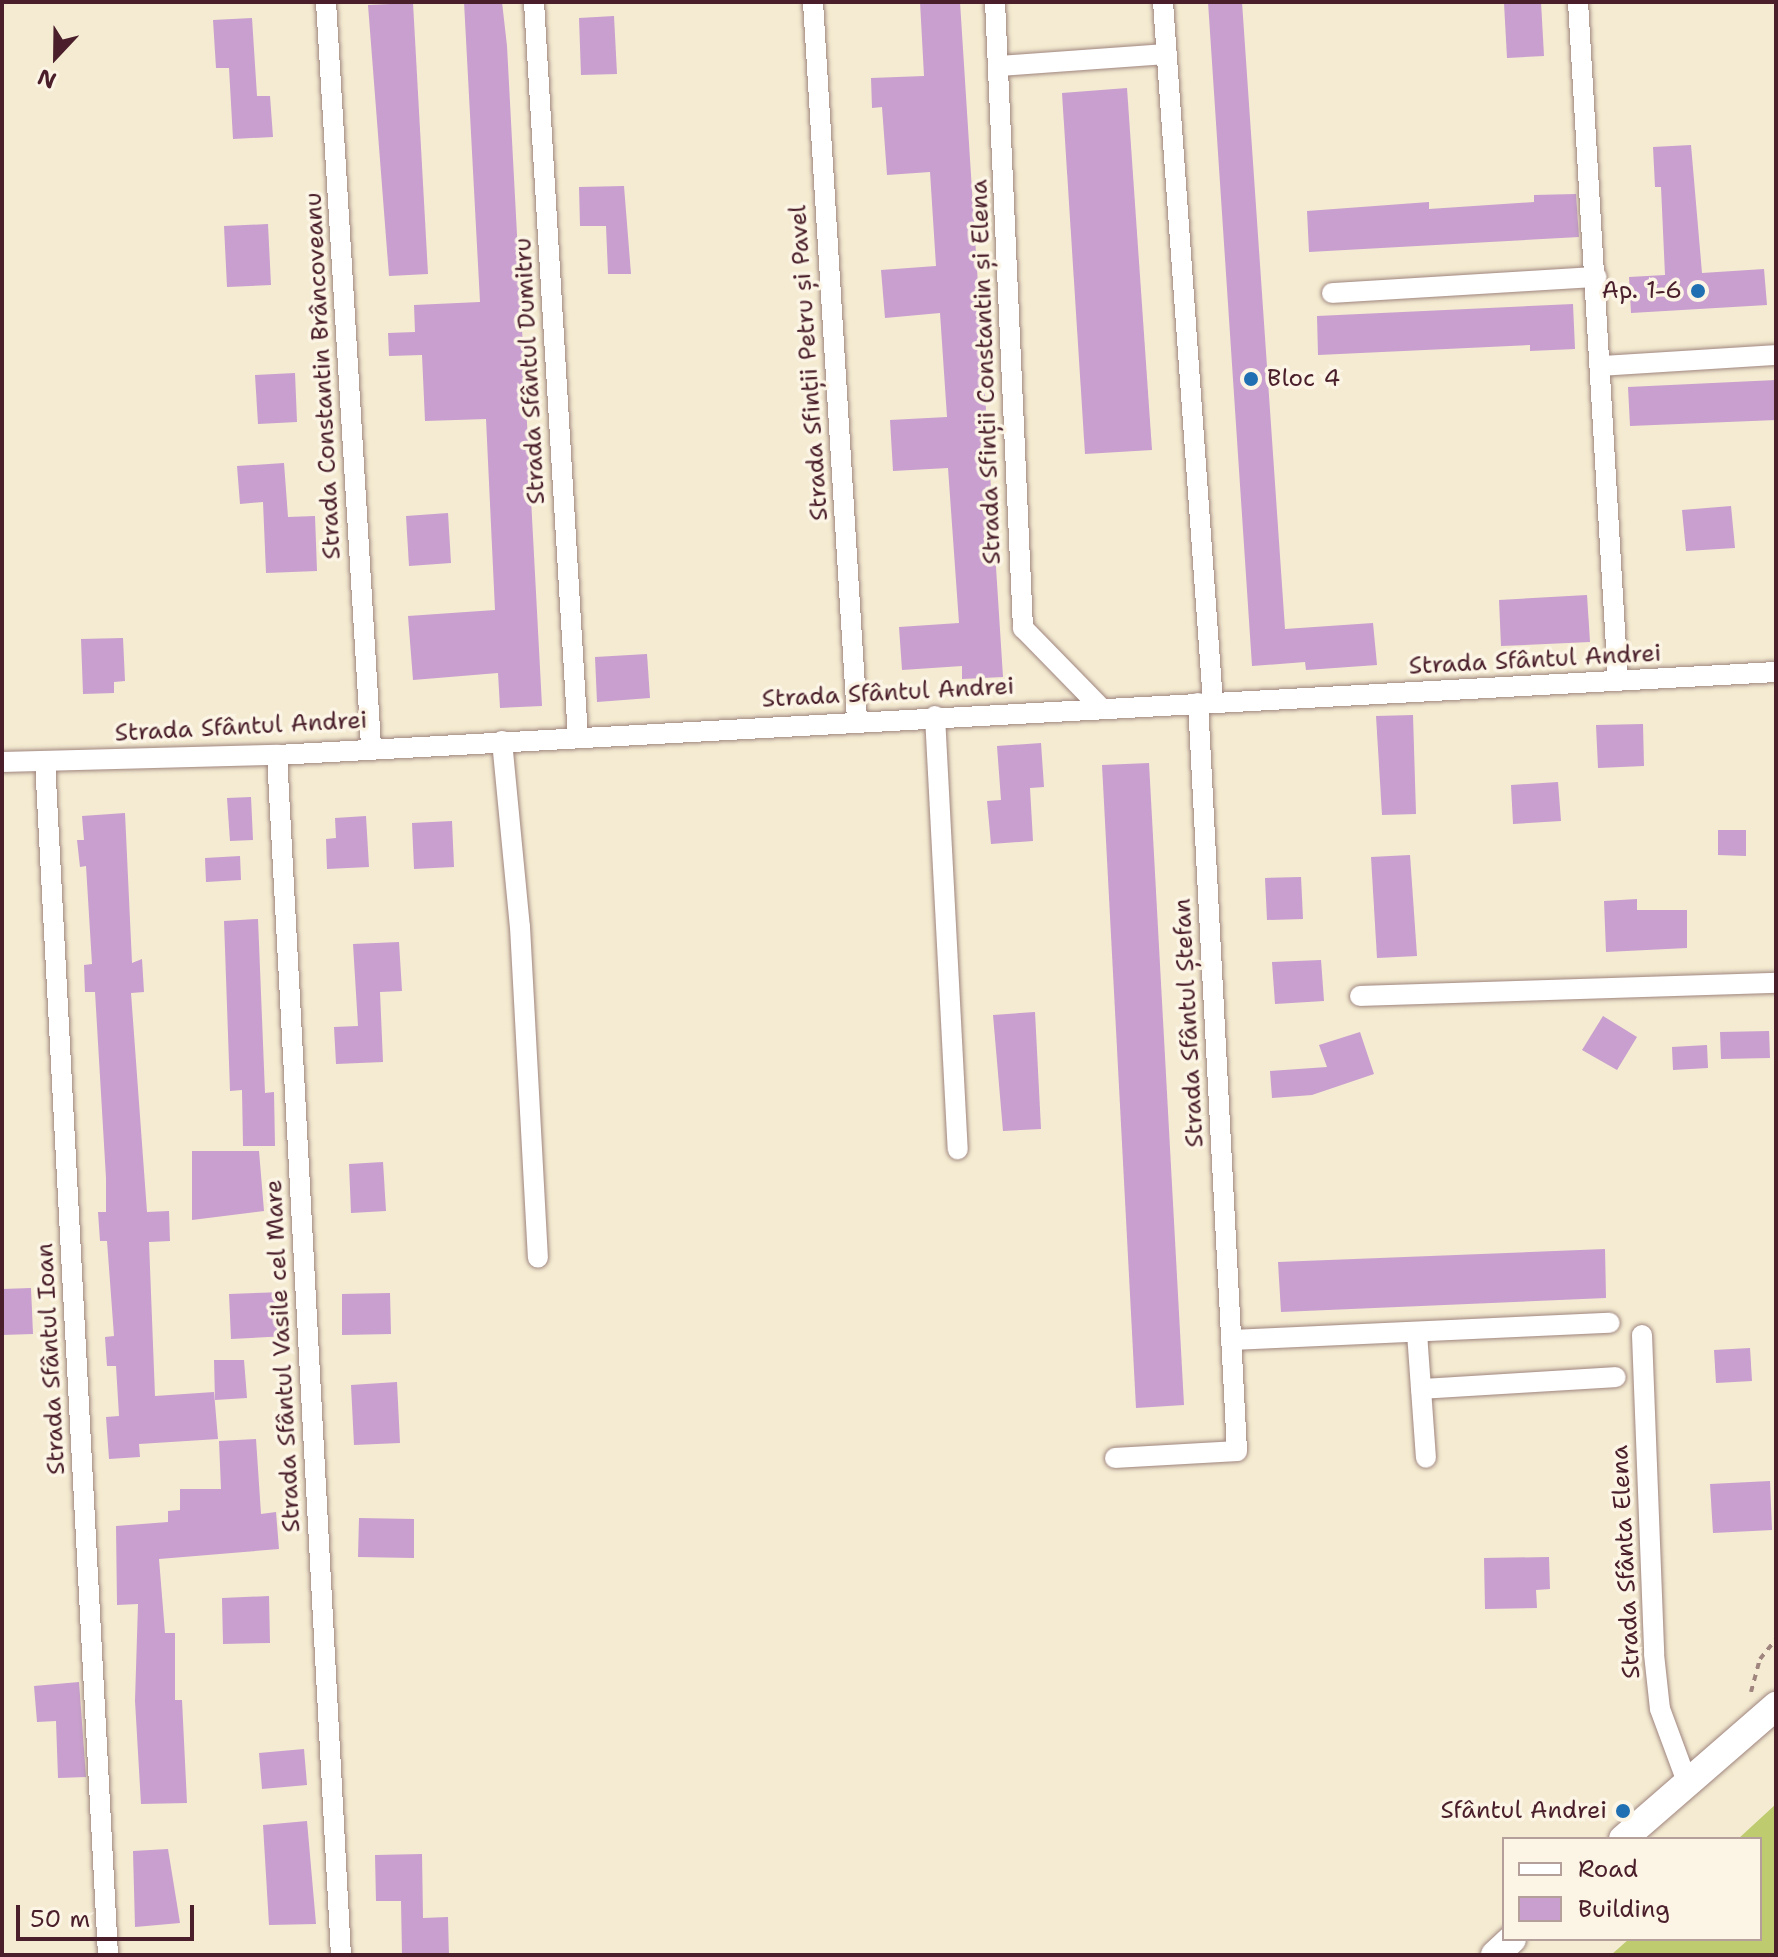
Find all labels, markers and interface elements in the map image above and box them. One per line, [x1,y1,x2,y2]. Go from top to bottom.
north arrow [16,16,96,96]
text: N [33,62,60,95]
street label: Strada Sfinții Constantin și Elena [965,179,1007,565]
street label: Strada Constantin Brâncoveanu [299,192,347,560]
street label: Strada Sfinții Petru și Pavel [784,204,834,522]
street label: Strada Sfântul Dumitru [509,237,551,505]
place label: Ap. 1-6 [1601,277,1682,305]
marker: Ap. 1-6 [1689,282,1707,300]
place label: Bloc 4 [1267,365,1340,393]
marker: Bloc 4 [1242,370,1260,388]
street label: Strada Sfântul Andrei [1408,639,1662,681]
street label: Strada Sfântul Andrei [761,672,1015,714]
street label: Strada Sfântul Andrei [114,706,368,748]
street label: Strada Sfântul Ștefan [1168,898,1210,1148]
street label: Strada Sfântul Vasile cel Mare [259,1179,307,1533]
street label: Strada Sfântul Ioan [31,1242,71,1476]
street label: Strada Sfânta Elena [1605,1444,1647,1680]
place label: Sfântul Andrei [1440,1797,1607,1825]
marker: Sfântul Andrei [1614,1802,1632,1820]
legend [1502,1837,1762,1941]
text: Road [1578,1853,1638,1885]
scale bar [20,1889,198,1939]
text: Building [1578,1893,1670,1925]
text: 50 m [30,1903,90,1935]

